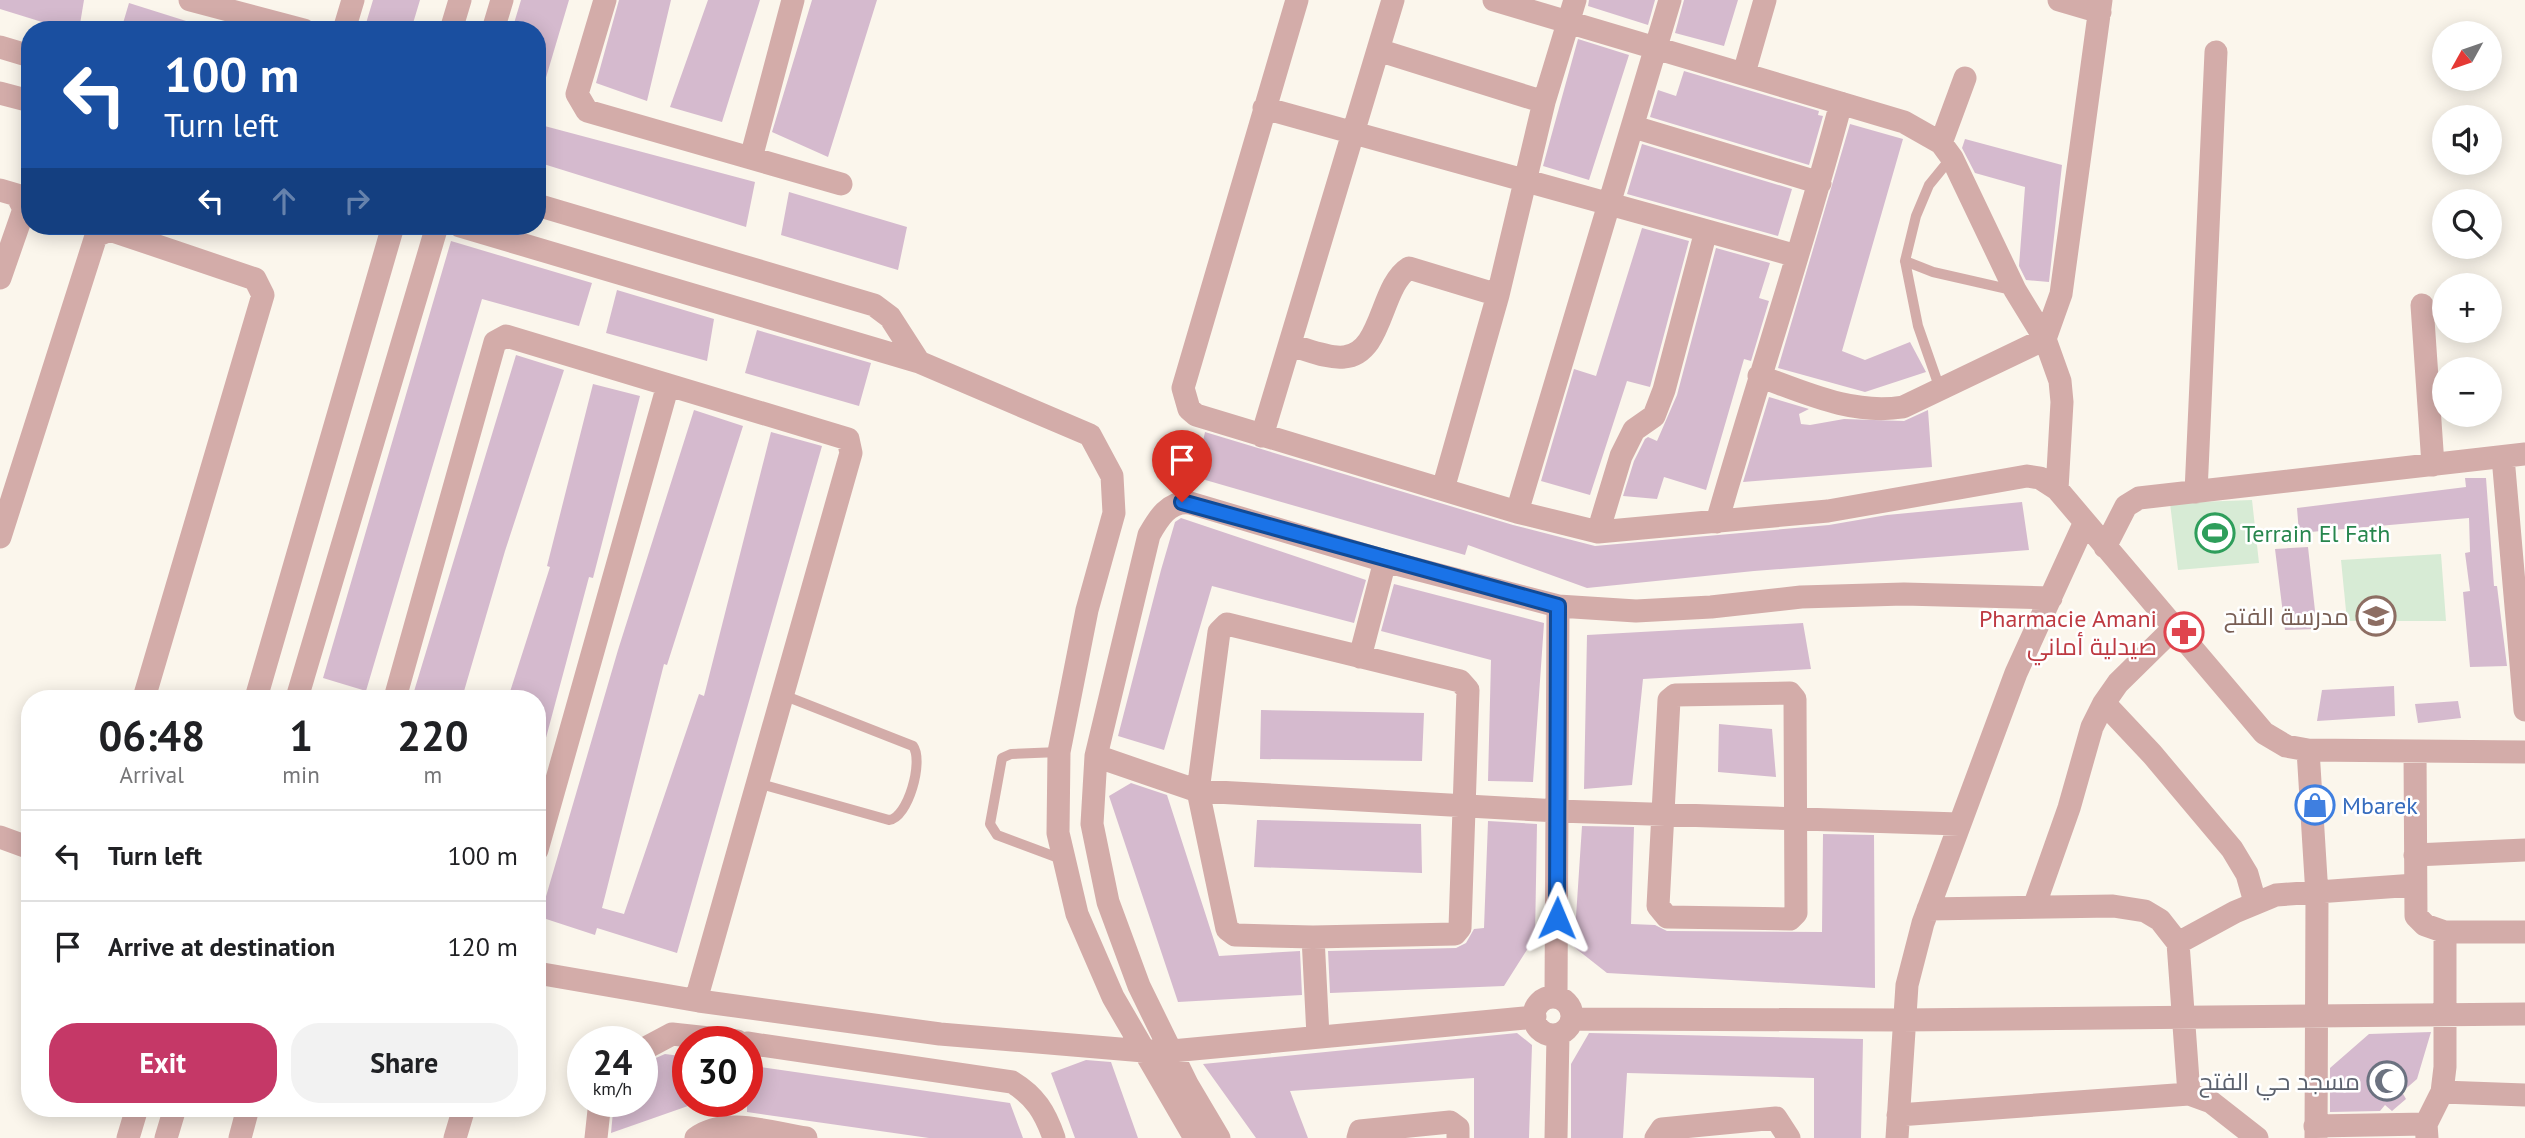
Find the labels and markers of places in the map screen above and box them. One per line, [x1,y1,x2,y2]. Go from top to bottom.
pin [1152,430,1212,502]
sports icon: Terrain El Fath [2194,512,2236,554]
place label: Terrain El Fath [2242,518,2391,549]
school or university icon: مدرسة الفتح [2355,595,2397,637]
place label: مدرسة الفتح [2224,601,2349,633]
place label: Pharmacie Amani صيدلية أماني [1979,603,2157,666]
pharmacy icon: Pharmacie Amani صيدلية أماني [2163,611,2205,653]
shop icon: Mbarek [2294,784,2336,826]
place label: Mbarek [2342,790,2418,821]
mosque icon: مسجد حي الفتح [2366,1060,2408,1102]
place label: مسجد حي الفتح [2199,1066,2360,1101]

